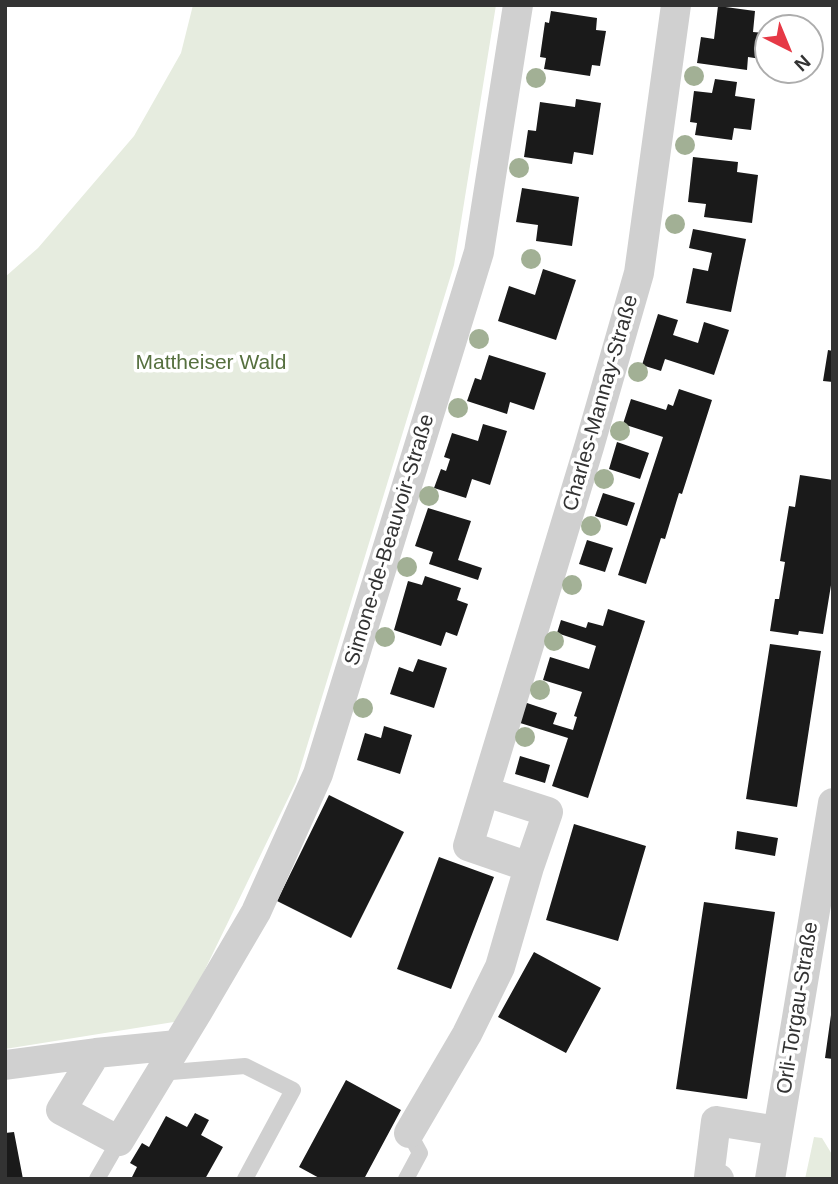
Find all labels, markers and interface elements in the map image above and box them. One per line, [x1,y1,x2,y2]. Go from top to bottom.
north arrow [754,14,824,84]
text: N [790,51,814,76]
street label: Charles-Mannay-Straße [558,292,644,514]
park label: Mattheiser Wald [136,350,286,376]
street label: Simone-de-Beauvoir-Straße [340,411,440,669]
street label: Orli-Torgau-Straße [772,920,824,1096]

